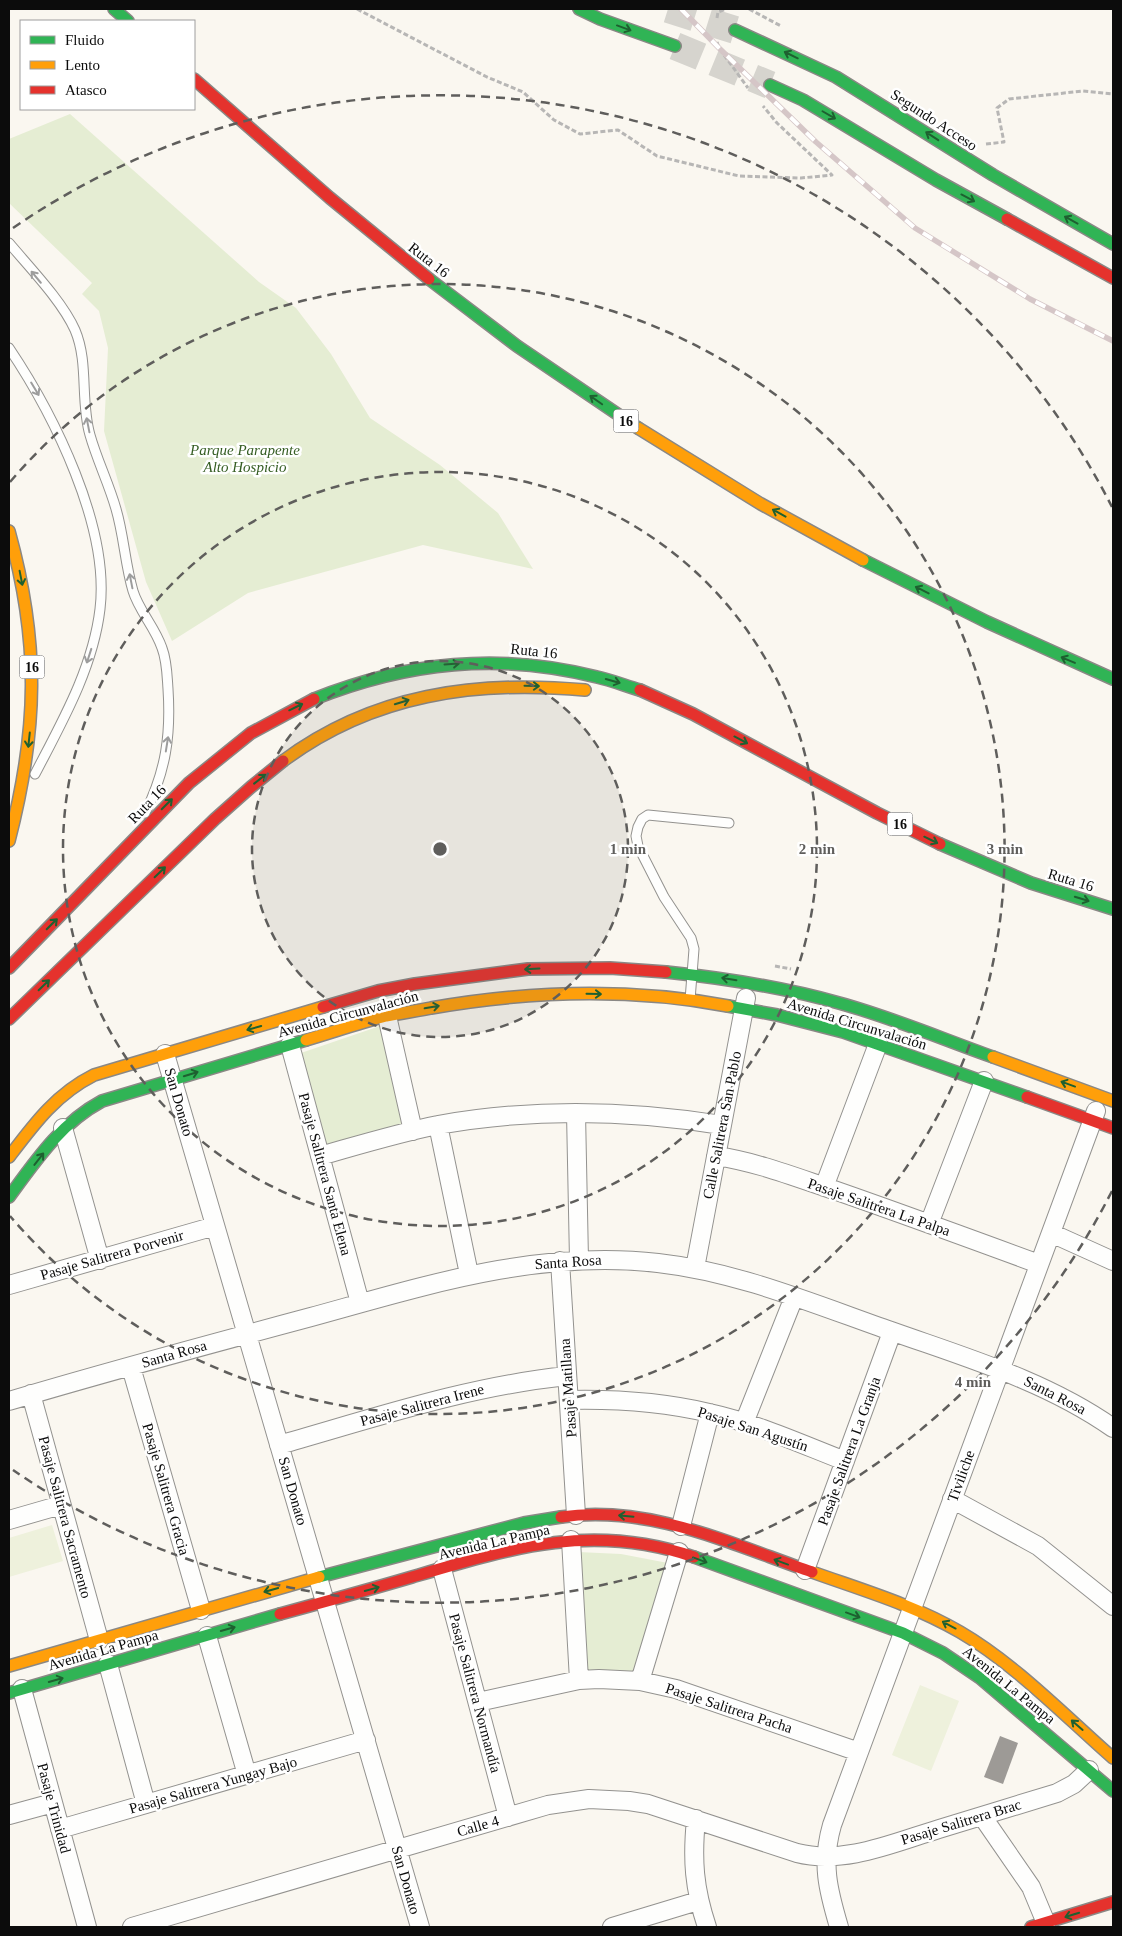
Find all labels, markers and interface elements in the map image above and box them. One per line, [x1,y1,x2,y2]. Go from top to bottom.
legend [20,20,195,110]
one-way arrow [616,24,631,33]
text: Fluido [65,32,104,48]
one-way arrow [784,50,799,59]
text: Lento [65,57,100,73]
text: Atasco [65,82,107,98]
street label: Segundo Acceso [888,86,980,154]
one-way arrow [821,110,835,120]
one-way arrow [925,131,939,141]
one-way arrow [961,193,976,203]
one-way arrow [1064,215,1078,225]
street label: Ruta 16 [406,239,453,281]
one-way arrow [31,270,42,283]
one-way arrow [31,382,41,396]
one-way arrow [589,395,603,405]
road number: 16 [614,410,638,432]
one-way arrow [83,418,92,434]
park label: Parque Parapente Alto Hospicio [189,442,300,475]
one-way arrow [771,508,786,518]
one-way arrow [16,570,26,586]
one-way arrow [126,574,135,590]
one-way arrow [914,585,929,595]
street label: Ruta 16 [510,641,559,661]
one-way arrow [83,648,93,664]
one-way arrow [1061,654,1076,664]
road number: 16 [20,656,44,679]
one-way arrow [444,659,460,669]
one-way arrow [604,677,620,686]
one-way arrow [524,681,540,691]
one-way arrow [393,696,409,706]
one-way arrow [289,702,304,712]
one-way arrow [24,731,34,747]
one-way arrow [163,736,173,752]
one-way arrow [733,736,748,745]
one-way arrow [253,774,266,785]
street label: Ruta 16 [125,781,169,826]
one-way arrow [161,798,174,810]
road number: 16 [888,812,912,836]
one-way arrow [923,836,938,845]
centre of rings [431,840,449,858]
text: 1 min [610,841,647,857]
text: 2 min [799,841,836,857]
text: 3 min [987,841,1024,857]
street label: Ruta 16 [1046,865,1096,895]
one-way arrow [154,866,166,878]
one-way arrow [1074,895,1090,905]
one-way arrow [46,918,58,930]
one-way arrow [525,965,541,974]
one-way arrow [721,974,737,984]
one-way arrow [37,980,49,992]
street label: Avenida Circunvalación [276,987,421,1041]
one-way arrow [585,989,601,999]
street label: Avenida Circunvalación [785,995,929,1053]
one-way arrow [423,1002,439,1012]
one-way arrow [247,1023,263,1033]
street label: Calle Salitrera San Pablo [700,1050,744,1200]
street label: San Donato [162,1066,196,1138]
one-way arrow [183,1069,199,1079]
one-way arrow [1060,1079,1076,1088]
street label: Pasaje Salitrera Santa Elena [296,1091,355,1257]
one-way arrow [33,1153,44,1166]
street label: Pasaje Salitrera La Palpa [806,1175,953,1239]
street label: Pasaje Salitrera Porvenir [39,1227,185,1283]
street label: Santa Rosa [534,1252,602,1272]
street label: Santa Rosa [140,1337,209,1371]
street label: Pasaje Matillana [557,1337,579,1438]
street label: Santa Rosa [1021,1373,1089,1418]
street label: Pasaje Salitrera La Granja [815,1374,883,1528]
text: 4 min [955,1374,992,1390]
street label: Pasaje Salitrera Irene [358,1381,486,1429]
street label: Pasaje San Agustín [696,1404,811,1455]
street label: Pasaje Salitrera Gracia [139,1421,193,1557]
street label: Pasaje Salitrera Sacramento [36,1434,94,1600]
street label: Tiviliche [944,1448,978,1504]
street label: San Donato [276,1455,310,1527]
one-way arrow [618,1511,634,1520]
street label: Avenida La Pampa [437,1521,552,1563]
one-way arrow [692,1556,708,1565]
one-way arrow [773,1556,789,1566]
one-way arrow [363,1583,379,1593]
one-way arrow [263,1586,279,1596]
one-way arrow [845,1611,860,1620]
street label: Pasaje Salitrera Normandía [446,1612,504,1775]
one-way arrow [942,1620,957,1630]
one-way arrow [220,1624,236,1634]
street label: Avenida La Pampa [46,1627,160,1673]
street label: Avenida La Pampa [960,1643,1059,1727]
one-way arrow [47,1674,63,1684]
street label: Pasaje Salitrera Pacha [664,1680,795,1736]
one-way arrow [1070,1720,1083,1731]
street label: Pasaje Salitrera Yungay Bajo [127,1753,299,1817]
street label: Pasaje Trinidad [34,1761,74,1855]
street label: Pasaje Salitrera Brac [899,1796,1023,1848]
street label: Calle 4 [455,1812,501,1840]
street label: San Donato [389,1844,423,1916]
one-way arrow [1065,1910,1081,1920]

